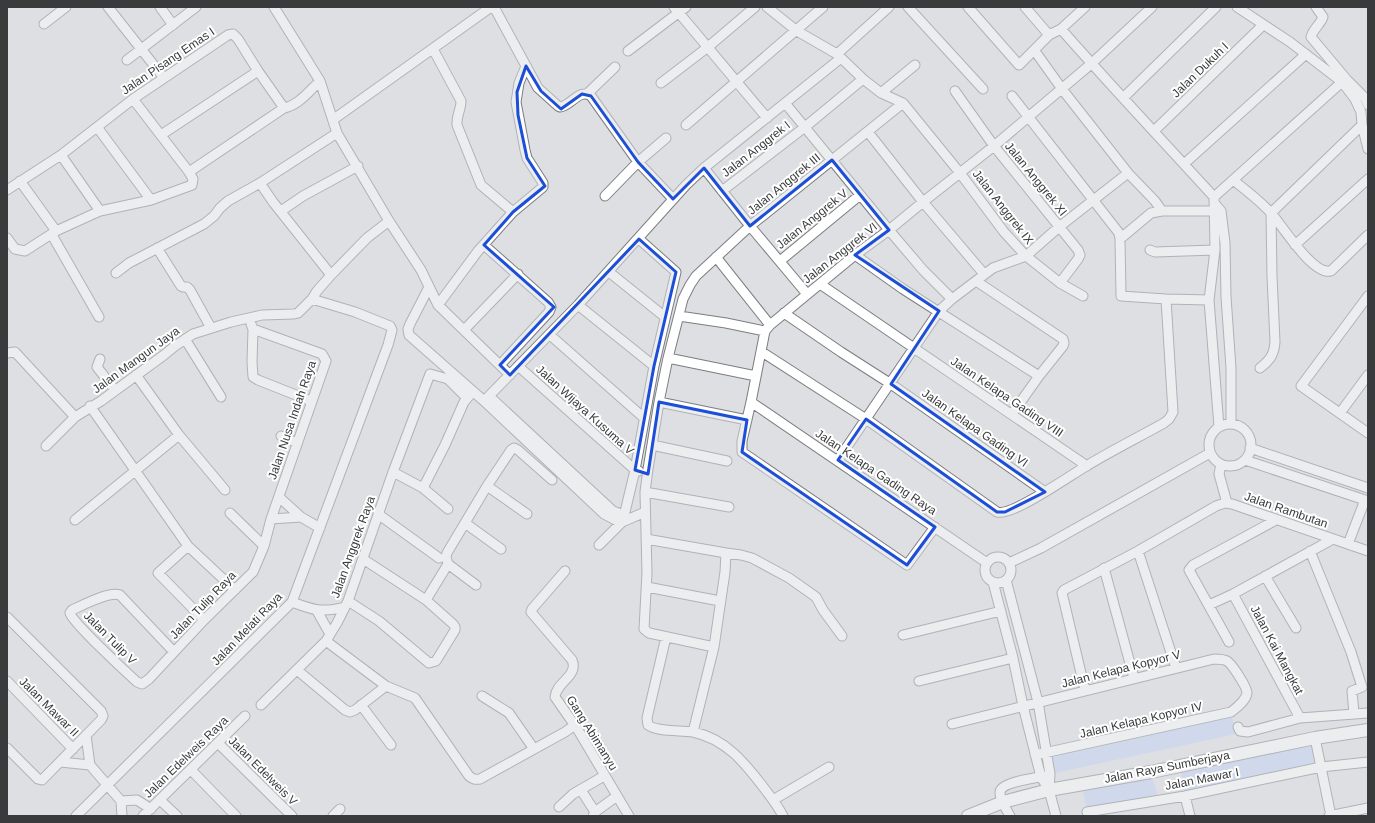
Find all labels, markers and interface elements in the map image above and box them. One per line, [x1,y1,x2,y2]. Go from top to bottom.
street label: Jalan Pisang Emas I [119,25,217,97]
street label: Jalan Dukuh I [1169,39,1231,101]
street label: Jalan Anggrek I [719,118,793,180]
street label: Jalan Anggrek XI [1002,139,1070,219]
street label: Jalan Anggrek III [745,150,823,218]
street label: Jalan Anggrek IX [970,167,1036,247]
street label: Jalan Anggrek V [774,186,850,252]
street label: Jalan Anggrek VI [800,220,880,286]
street label: Jalan Mangun Jaya [90,324,182,396]
street label: Jalan Kelapa Gading VIII [948,354,1066,440]
street label: Jalan Nusa Indah Raya [265,358,319,481]
street label: Jalan Wijaya Kusuma V [533,362,637,458]
street label: Jalan Kelapa Gading VI [919,386,1031,470]
street label: Jalan Kelapa Gading Raya [813,426,939,518]
street label: Jalan Rambutan [1242,489,1330,531]
street label: Jalan Anggrek Raya [328,494,378,600]
street label: Jalan Tulip Raya [167,568,239,642]
street label: Jalan Melati Raya [209,590,285,668]
street label: Jalan Kai Mangkat [1248,603,1307,697]
street label: Jalan Tulip V [81,609,139,667]
street label: Jalan Kelapa Kopyor V [1060,647,1182,691]
street label: Jalan Mawar II [16,674,82,740]
street label: Gang Abimanyu [563,693,621,773]
street label: Jalan Kelapa Kopyor IV [1078,699,1204,741]
street label: Jalan Edelweis Raya [141,713,231,801]
street label: Jalan Edelweis V [226,734,300,808]
street label: Jalan Raya Sumberjaya [1103,748,1231,786]
street label: Jalan Mawar I [1164,765,1240,793]

